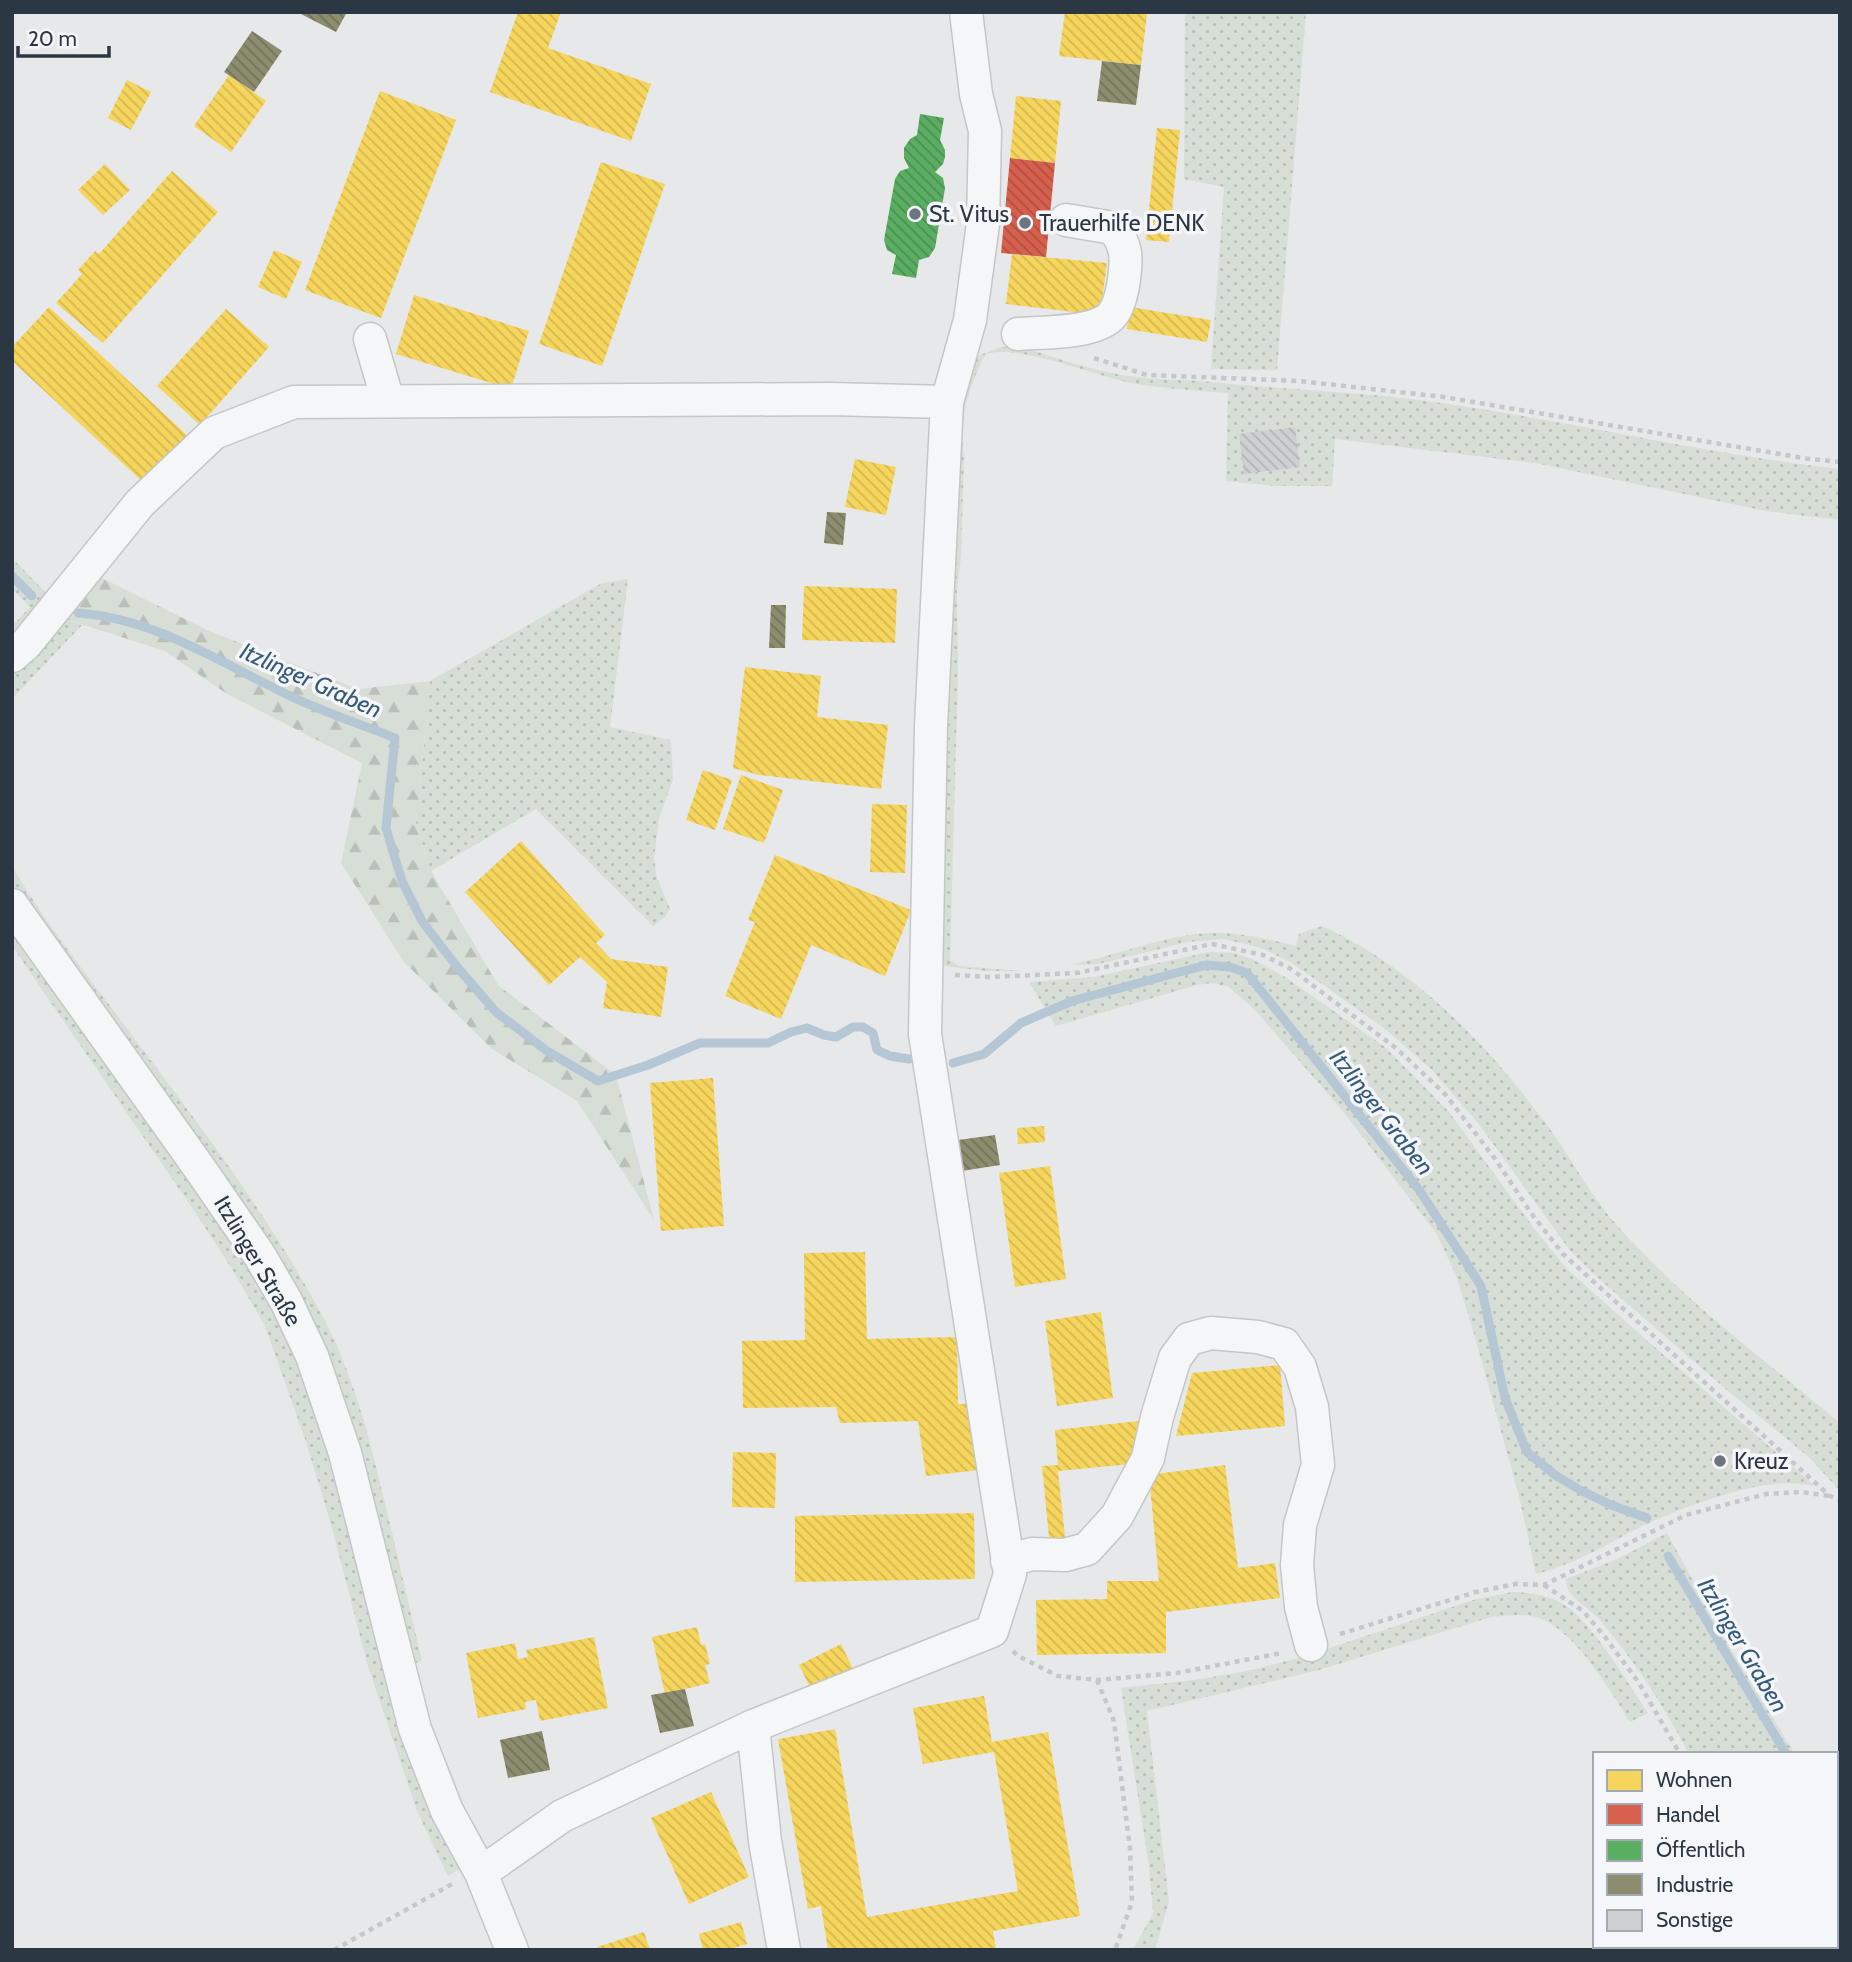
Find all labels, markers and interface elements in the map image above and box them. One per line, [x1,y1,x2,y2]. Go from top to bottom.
scale bar [18,14,108,58]
text: 20 m [28,26,77,51]
place label: St. Vitus [929,200,1009,228]
marker: St. Vitus [907,206,923,222]
place label: Trauerhilfe DENK [1039,209,1204,237]
marker: Trauerhilfe DENK [1017,215,1033,231]
water label: Itzlinger Graben [236,636,386,724]
water label: Itzlinger Graben [1324,1043,1440,1181]
street label: Itzlinger Straße [208,1191,308,1331]
place label: Kreuz [1734,1447,1789,1475]
marker: Kreuz [1712,1453,1728,1469]
water label: Itzlinger Graben [1692,1573,1794,1717]
legend [1593,1752,1838,1948]
text: Wohnen [1656,1767,1732,1792]
text: Handel [1656,1802,1720,1827]
text: Öffentlich [1656,1837,1745,1862]
text: Industrie [1656,1872,1733,1897]
text: Sonstige [1656,1907,1733,1932]

